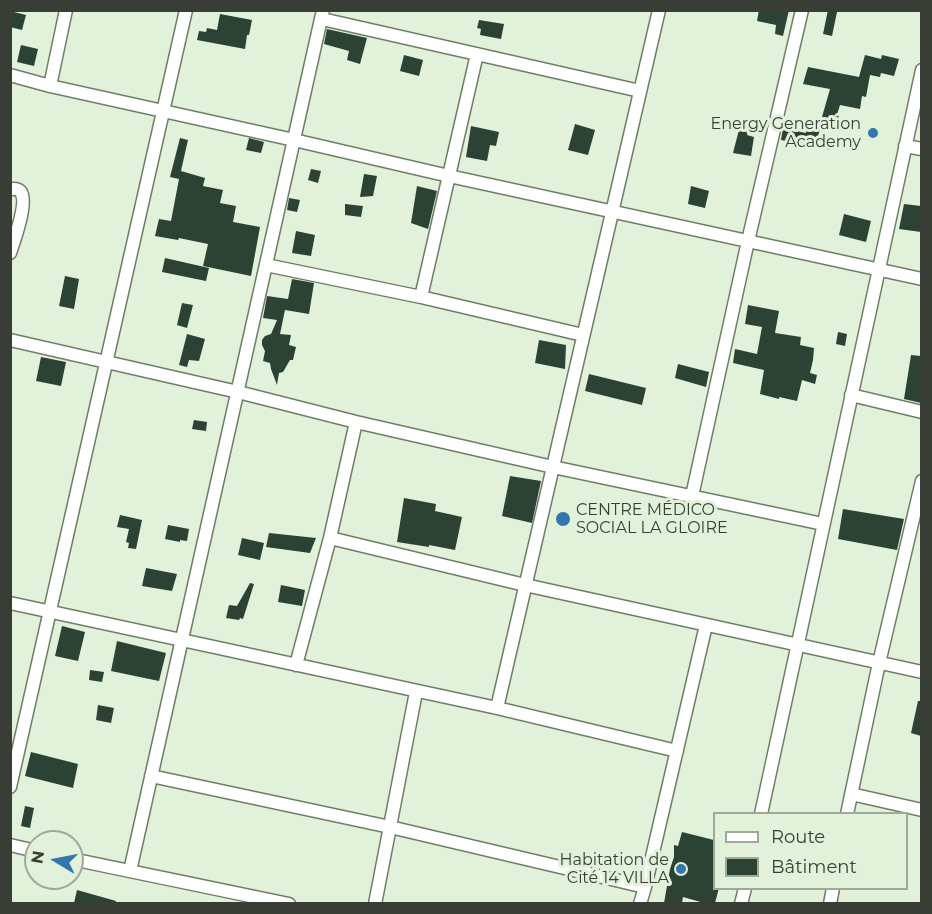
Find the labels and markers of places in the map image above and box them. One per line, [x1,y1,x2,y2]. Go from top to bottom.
place label: Energy Generation Academy [710,114,861,152]
marker: Energy Generation Academy [866,126,880,140]
place label: CENTRE MÉDICO SOCIAL LA GLOIRE [576,500,728,538]
marker: CENTRE MÉDICO SOCIAL LA GLOIRE [554,510,572,528]
place label: Habitation de Cité 14 VILLA [560,850,669,888]
marker: Habitation de Cité 14 VILLA [674,862,688,876]

